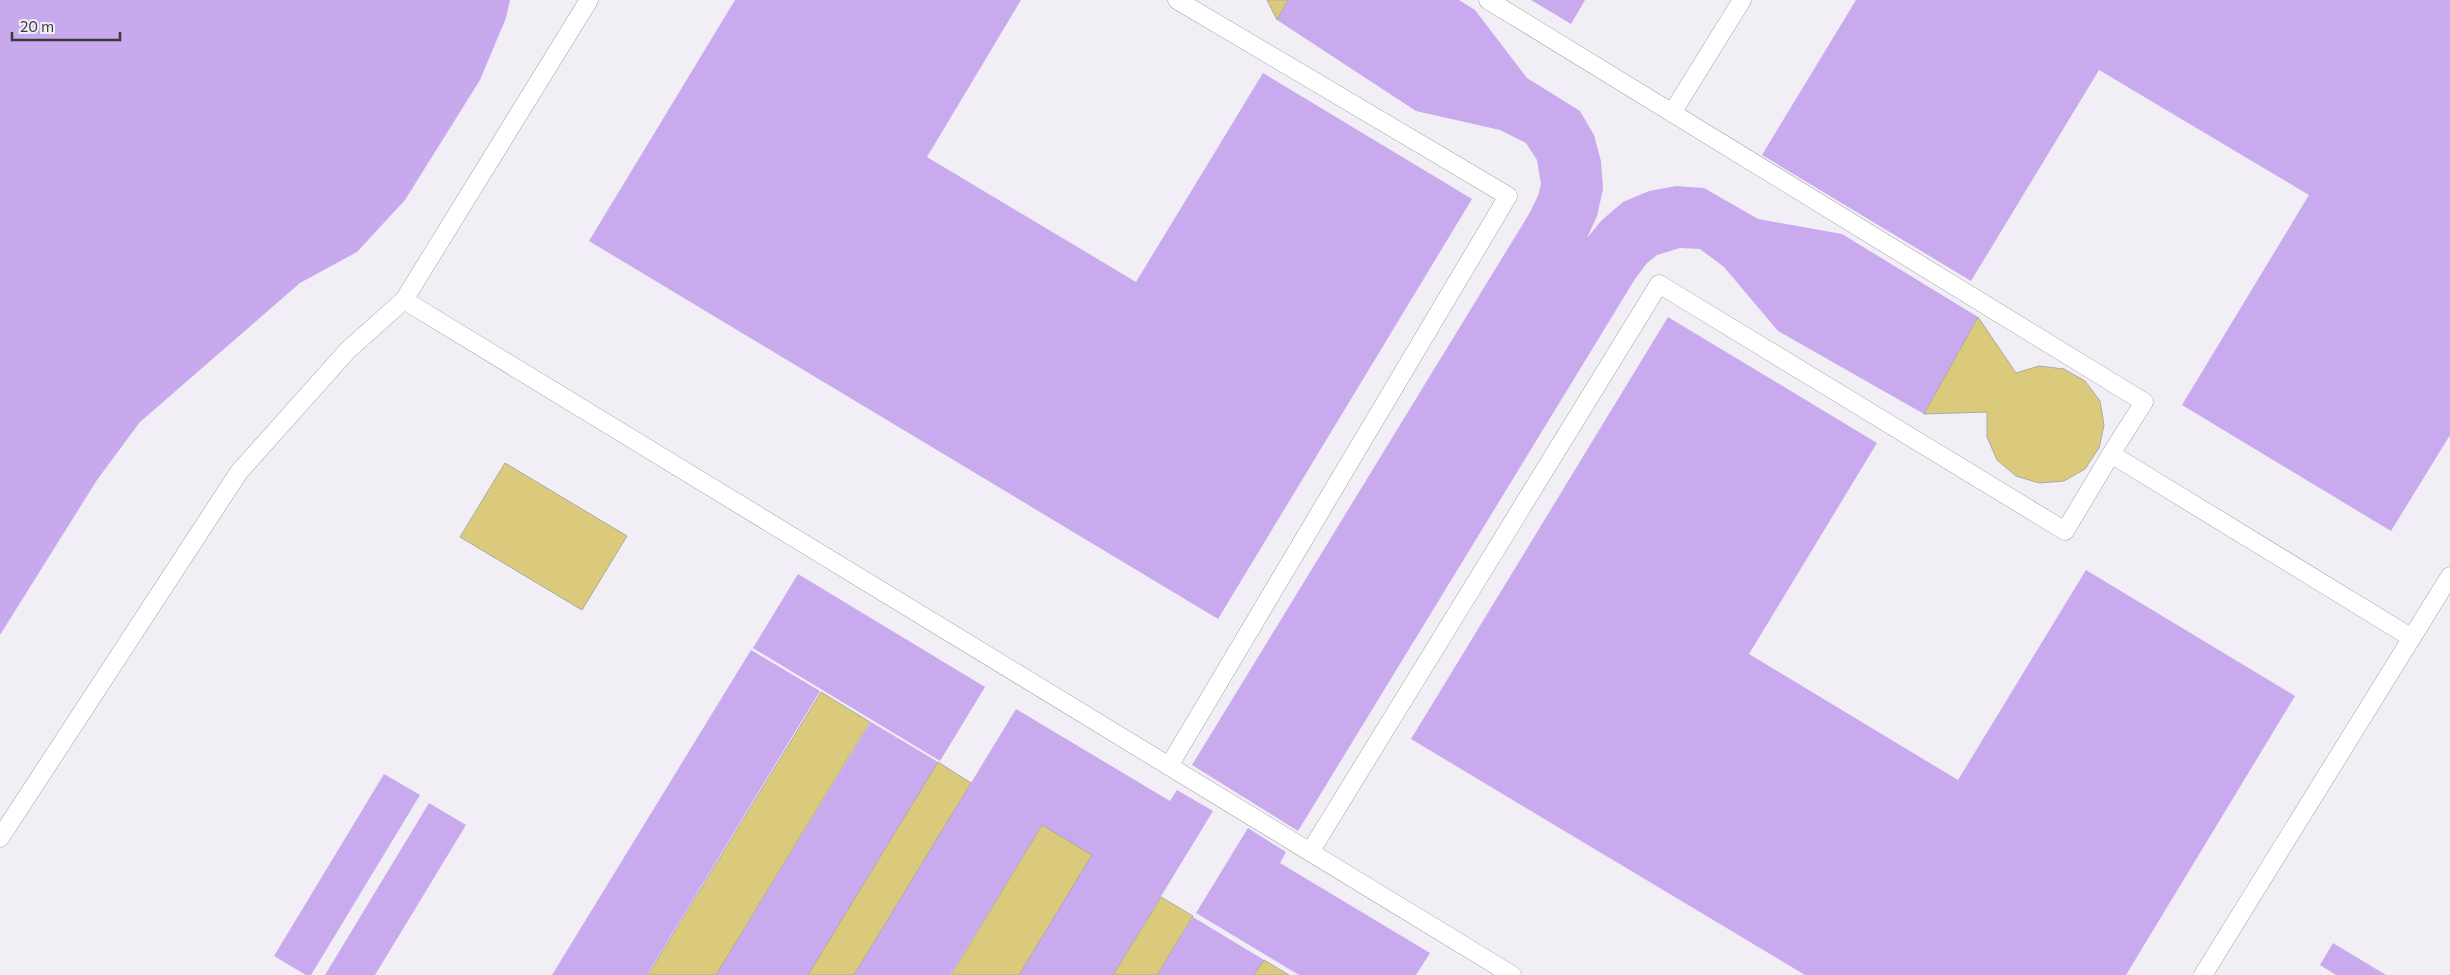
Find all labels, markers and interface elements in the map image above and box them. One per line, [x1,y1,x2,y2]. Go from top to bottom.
scale bar [12,10,120,42]
text: 20 m [20,17,54,35]

